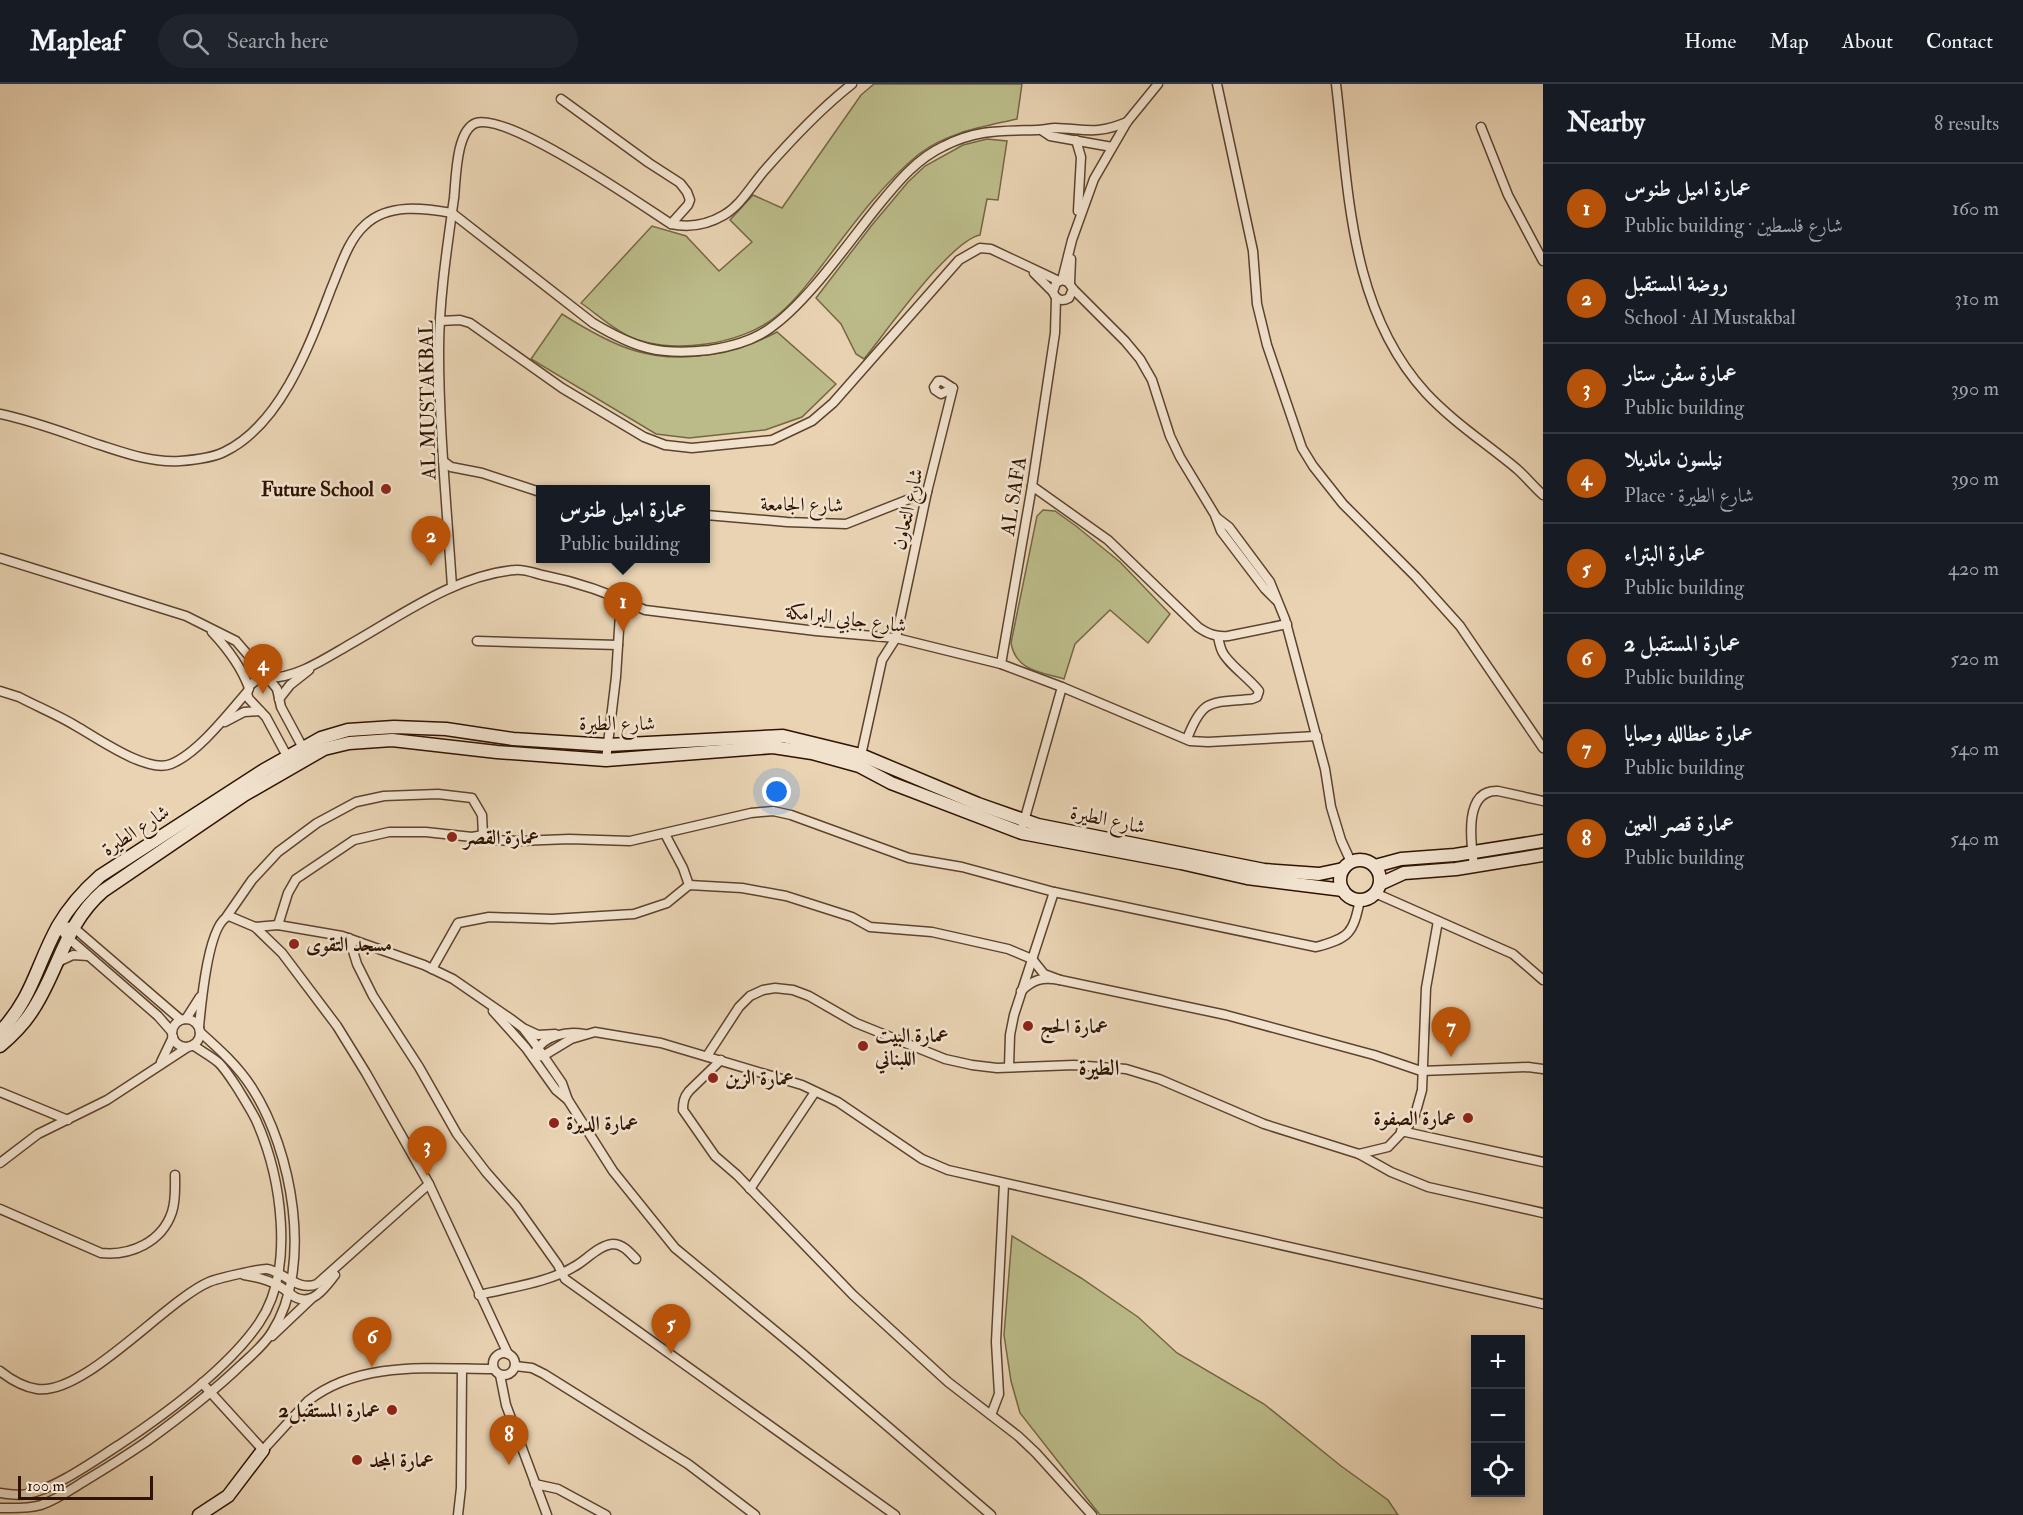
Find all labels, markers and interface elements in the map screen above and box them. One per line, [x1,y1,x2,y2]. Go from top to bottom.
search box [158,14,578,68]
text: Mapleaf [30,24,122,59]
icon: search [179,25,212,58]
text: Search here [227,27,328,55]
text: Home [1684,28,1736,55]
text: Map [1769,28,1809,55]
text: About [1842,28,1893,55]
text: Contact [1926,28,1993,55]
text: Nearby [1567,107,1645,139]
text: 8 results [1934,111,1999,136]
text: عمارة اميل طنوس [1624,175,1751,203]
text: 1 [1583,196,1590,221]
text: 160 m [1952,196,1999,221]
text: Public building · شارع فلسطين [1624,213,1843,238]
text: روضة المستقبل [1624,270,1728,298]
text: 2 [1581,286,1592,311]
text: 310 m [1954,286,1999,311]
text: School · Al Mustakbal [1624,305,1796,330]
street label: AL MUSTAKBAL [414,319,441,481]
text: عمارة سڤن ستار [1624,360,1737,388]
text: 3 [1583,376,1590,401]
text: 390 m [1951,376,1999,401]
text: Public building [1624,395,1744,420]
text: نيلسون مانديلا [1624,445,1723,473]
street label: AL SAFA [995,454,1032,538]
street label: شارع التعاون [886,466,934,553]
text: 4 [1581,466,1592,491]
text: 390 m [1951,466,1999,491]
place label: Future School [261,477,375,502]
marker: Future School [379,482,393,496]
text: Place · شارع الطيرة [1624,483,1754,508]
popup [536,485,710,563]
street label: شارع الجامعة [760,491,844,523]
text: عمارة اميل طنوس [560,496,686,524]
pin: 2 [412,516,450,566]
text: Public building [560,531,680,556]
text: عمارة البتراء [1624,540,1705,568]
text: 5 [1582,556,1591,581]
text: 420 m [1948,556,1999,581]
text: Public building [1624,575,1744,600]
pin: 1 [604,582,642,632]
street label: شارع جابي البرامكة [783,599,908,643]
text: عمارة المستقبل 2 [1624,630,1740,658]
pin: 4 [244,644,282,694]
text: 6 [1581,646,1592,671]
text: 520 m [1950,646,1999,671]
text: Public building [1624,665,1744,690]
street label: شارع الطيرة [579,711,655,741]
text: عمارة عطالله وصايا [1624,720,1753,748]
text: 7 [1582,736,1591,761]
text: 540 m [1950,736,1999,761]
text: Public building [1624,755,1744,780]
your location [762,777,791,806]
street label: شارع الطيرة [97,799,177,866]
street label: شارع الطيرة [1067,799,1148,845]
text: عمارة قصر العين [1624,810,1734,838]
place label: عمارة القصر [462,825,539,850]
text: 8 [1582,826,1591,851]
text: 540 m [1950,826,1999,851]
marker: عمارة القصر [445,830,459,844]
text: Public building [1624,845,1744,870]
place label: مسجد التقوى [306,932,392,957]
marker: مسجد التقوى [287,937,301,951]
pin: 7 [1432,1008,1470,1057]
place label: عمارة الحج [1040,1014,1108,1044]
marker: عمارة الحج [1021,1019,1035,1033]
place label: عمارة البيت اللبناني [874,1023,949,1074]
marker: عمارة البيت اللبناني [856,1039,870,1053]
district label: الطيرة [1079,1054,1119,1082]
place label: عمارة الزين [725,1066,794,1091]
marker: عمارة الزين [706,1071,720,1085]
place label: عمارة الصفوة [1374,1106,1456,1131]
place label: عمارة الديرة [566,1111,638,1136]
marker: عمارة الصفوة [1461,1111,1475,1125]
marker: عمارة الديرة [547,1116,561,1130]
pin: 3 [408,1126,446,1176]
pin: 5 [652,1304,690,1354]
pin: 6 [352,1318,392,1367]
map controls [1471,1335,1525,1497]
button: + [1471,1335,1525,1389]
button: − [1471,1389,1525,1443]
place label: عمارة المستقبل2 [279,1398,380,1424]
marker: عمارة المستقبل2 [385,1403,399,1417]
pin: 8 [490,1416,528,1465]
button: locate [1471,1443,1525,1497]
place label: عمارة المجد [369,1448,434,1473]
marker: عمارة المجد [350,1453,364,1467]
scale bar [18,1473,153,1500]
text: 100 m [27,1476,65,1496]

